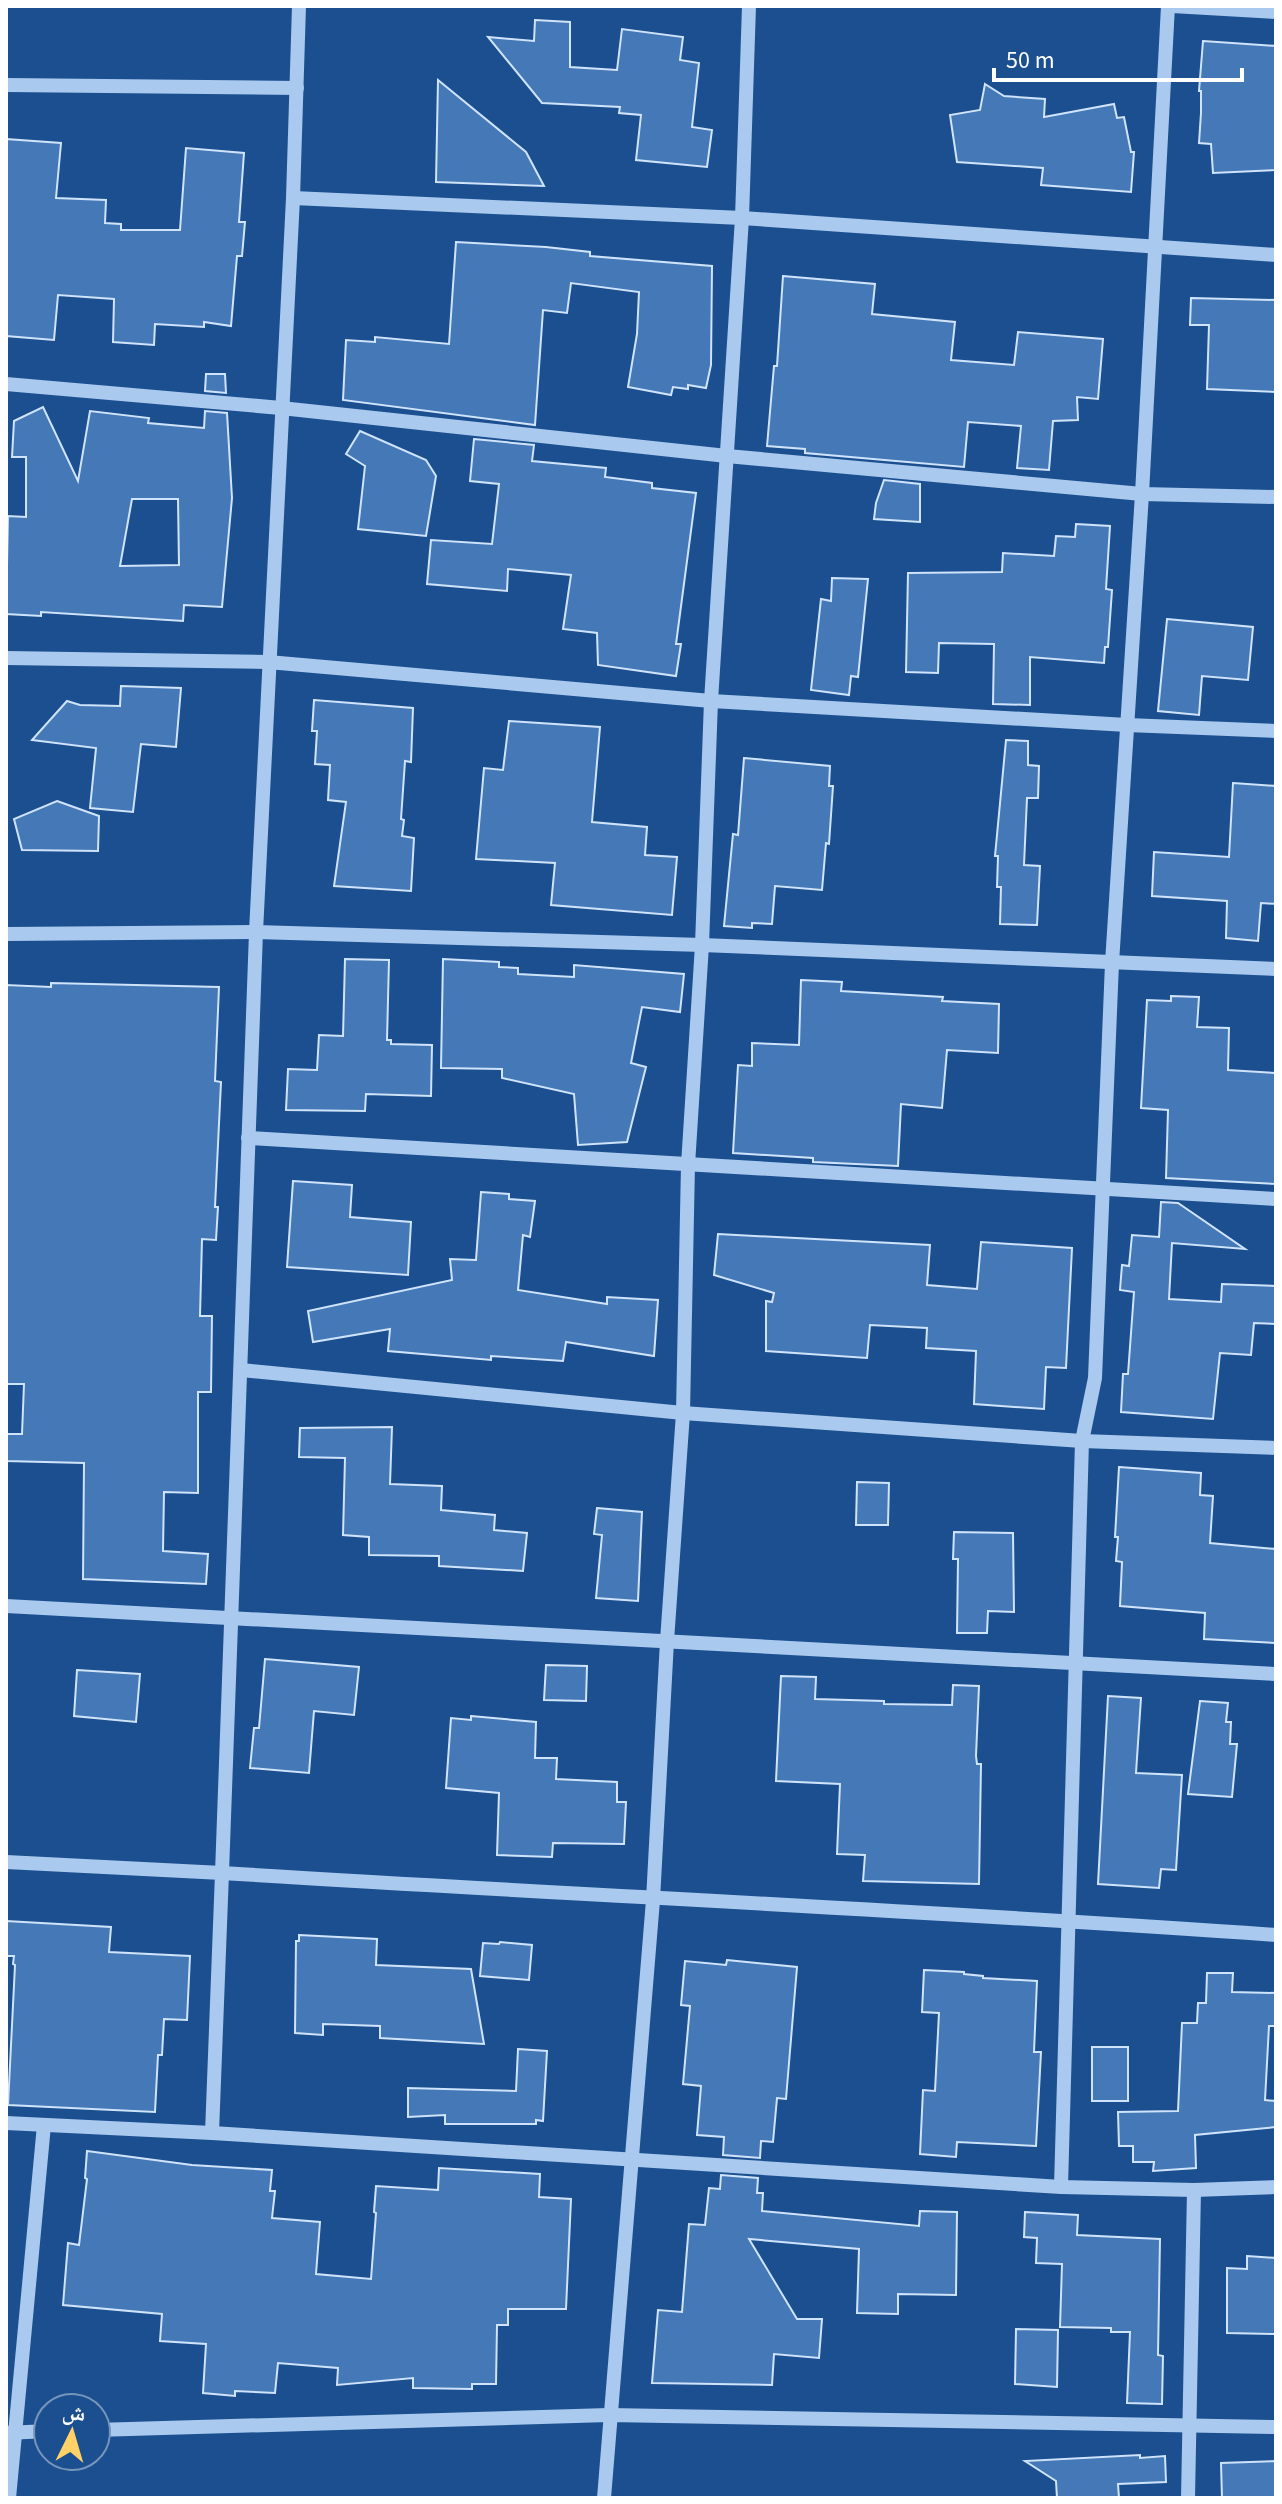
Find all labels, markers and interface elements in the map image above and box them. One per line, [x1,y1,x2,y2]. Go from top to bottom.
scale bar [994,32,1242,82]
text: 50 m [1006,43,1055,78]
north arrow [32,2392,112,2472]
text: ش [61,2396,87,2430]

